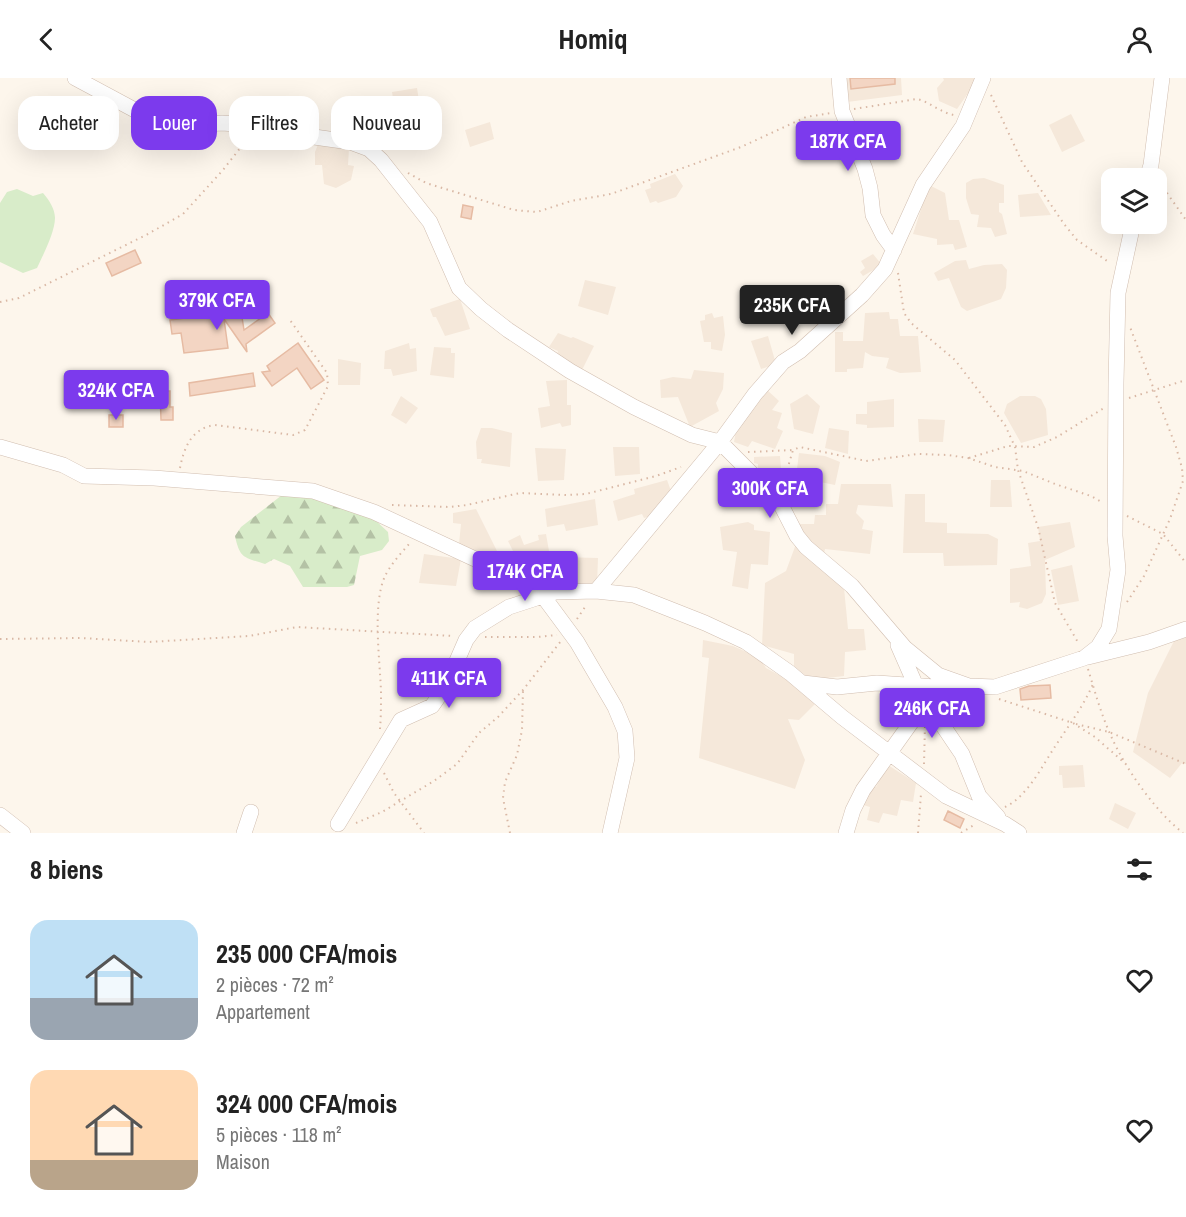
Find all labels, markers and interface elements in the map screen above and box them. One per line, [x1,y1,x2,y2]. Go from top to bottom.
text: Homiq [559,21,627,57]
icon: back [30,23,63,56]
icon: person [1123,23,1156,56]
chip: Acheter [18,96,119,150]
chip: Louer [131,96,217,150]
chip: Filtres [229,96,319,150]
chip: Nouveau [331,96,442,150]
pin: 187K CFA [786,121,910,172]
text: 187K CFA [810,127,886,154]
map controls [1101,168,1167,234]
button: layers [1101,168,1167,234]
pin: 379K CFA [155,280,279,331]
pin: 235K CFA [730,285,854,336]
text: 379K CFA [179,286,255,313]
text: 235K CFA [754,291,830,318]
pin: 324K CFA [54,370,178,421]
text: 324K CFA [78,376,154,403]
pin: 300K CFA [708,468,832,519]
text: 300K CFA [732,474,808,501]
pin: 174K CFA [463,551,587,602]
text: 174K CFA [487,557,563,584]
pin: 411K CFA [387,658,511,709]
text: 411K CFA [411,664,487,691]
pin: 246K CFA [870,688,994,739]
text: 246K CFA [894,694,970,721]
text: 8 biens [30,852,103,887]
icon: filters [1123,853,1156,886]
text: 235 000 CFA/mois [216,936,397,971]
icon: home [78,944,150,1016]
icon: heart [1123,964,1156,997]
text: 2 pièces · 72 m² [216,971,334,998]
text: Appartement [216,998,310,1025]
text: 324 000 CFA/mois [216,1086,397,1121]
icon: home [78,1094,150,1166]
icon: heart [1123,1114,1156,1147]
text: 5 pièces · 118 m² [216,1121,342,1148]
text: Maison [216,1148,270,1175]

